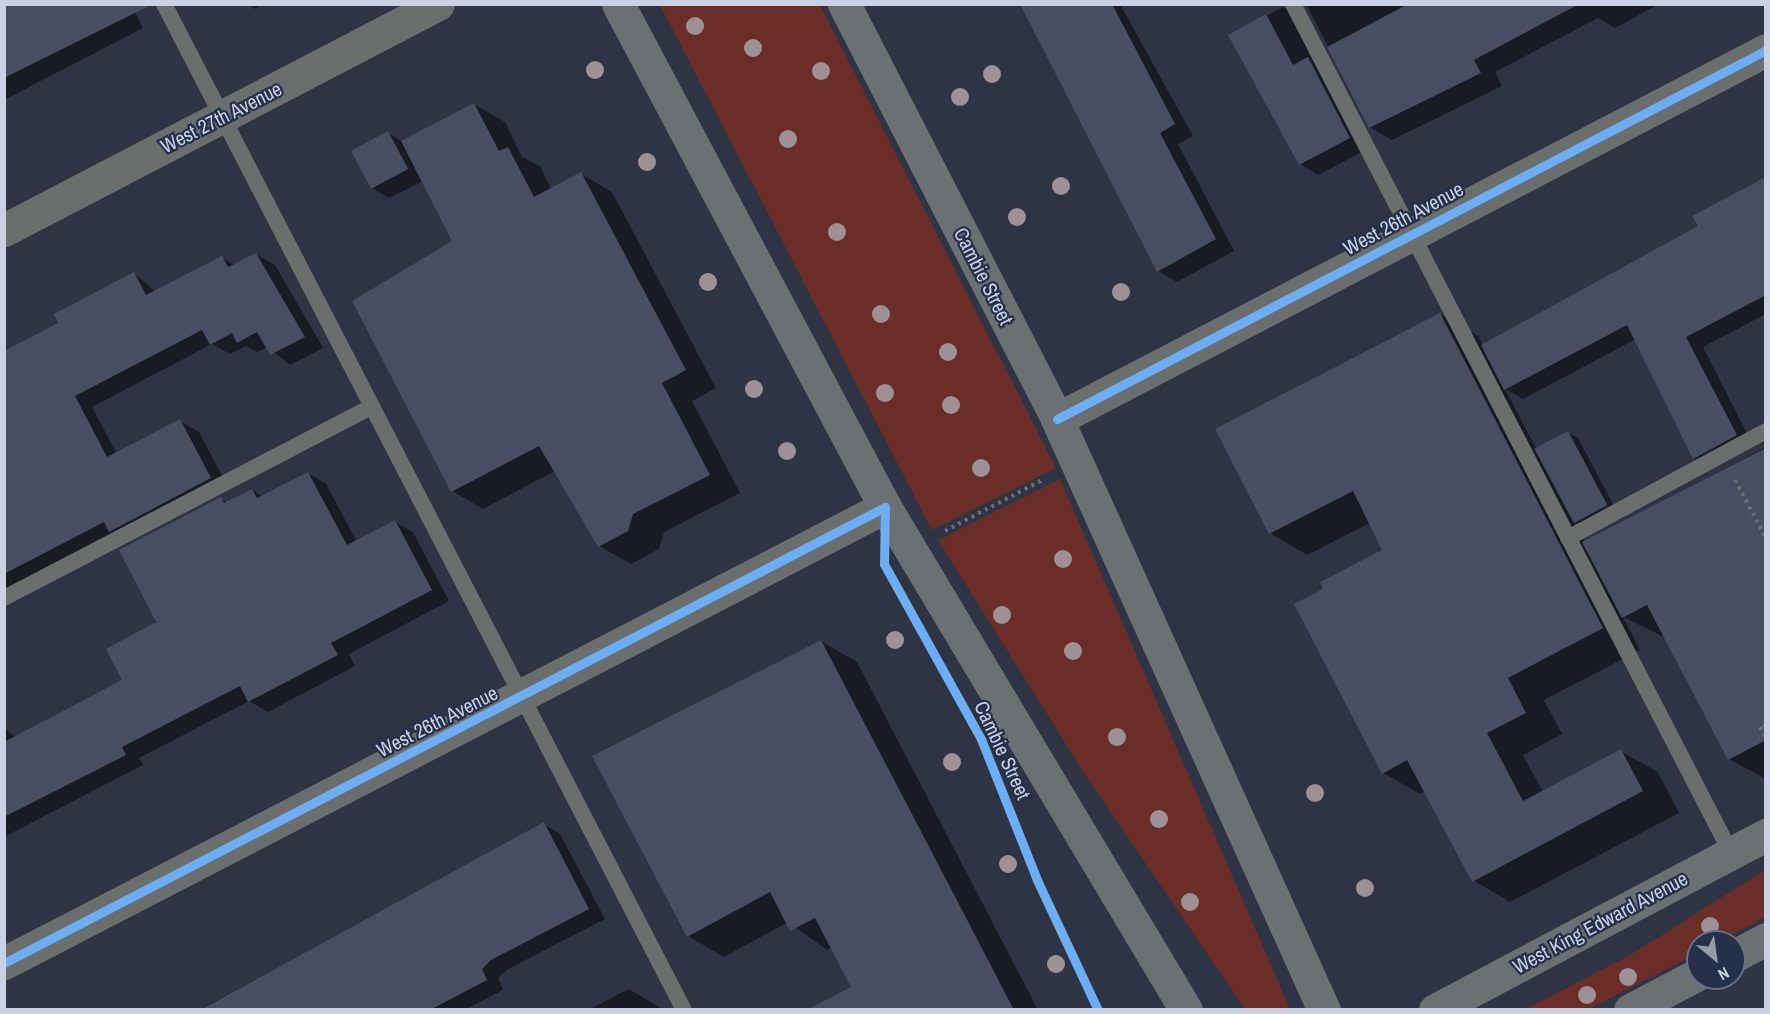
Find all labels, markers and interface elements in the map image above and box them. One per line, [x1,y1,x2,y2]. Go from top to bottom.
street label: West 27th Avenue [156,76,286,158]
street label: West 26th Avenue [1338,176,1468,260]
street label: Cambie Street [949,223,1019,329]
street label: West 26th Avenue [372,680,502,762]
street label: Cambie Street [970,697,1036,803]
street label: West King Edward Avenue [1508,866,1692,978]
north arrow [1686,930,1746,990]
text: N [1714,962,1733,986]

